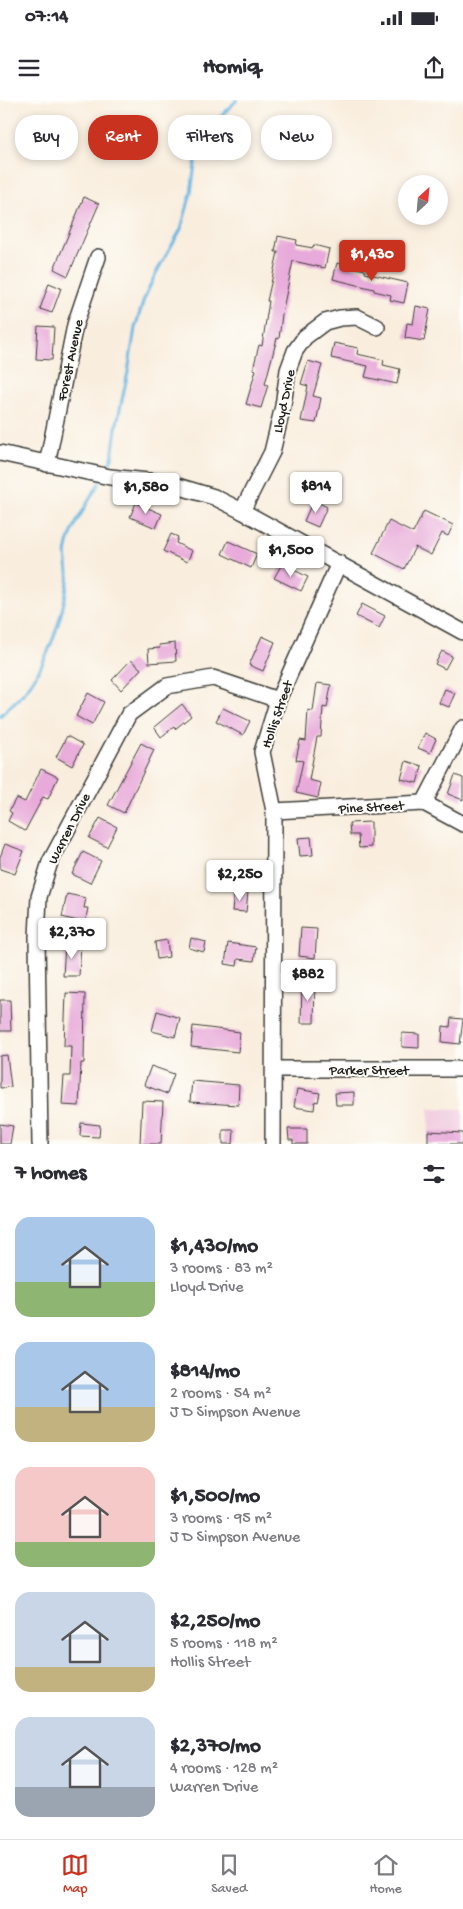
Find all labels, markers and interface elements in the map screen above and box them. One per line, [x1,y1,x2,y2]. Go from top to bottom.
text: 07:14 [25,6,68,29]
icon: menu [15,54,43,82]
icon: share [420,54,448,82]
text: Homiq [203,55,260,81]
chip: Buy [15,115,78,160]
chip: Rent [88,115,158,160]
chip: Filters [168,115,251,160]
chip: New [261,115,332,160]
north arrow [398,175,448,225]
map controls [398,175,448,225]
pin: $1,430 [331,240,413,282]
text: $1,430 [350,246,394,265]
street label: Forest Avenue [54,317,89,404]
street label: Lloyd Drive [270,368,301,435]
pin: $1,580 [105,472,187,515]
pin: $814 [286,472,346,514]
text: $814 [301,478,331,497]
text: $1,580 [124,479,168,498]
pin: $1,500 [250,536,332,578]
text: $1,500 [268,542,314,561]
street label: Hollis Street [259,678,298,751]
street label: Warren Drive [45,790,96,867]
street label: Pine Street [337,798,405,819]
pin: $2,250 [199,860,281,902]
text: $2,250 [217,866,263,885]
pin: $2,370 [31,918,113,960]
text: $2,370 [49,924,95,943]
pin: $882 [278,960,338,1002]
text: $882 [292,966,324,985]
street label: Parker Street [328,1063,410,1080]
icon: filters [420,1160,448,1188]
text: 7 homes [15,1162,87,1187]
text: $1,430/mo [170,1235,258,1260]
icon: home [55,1237,115,1297]
text: 3 rooms · 83 m² [170,1260,273,1279]
text: Lloyd Drive [170,1279,244,1298]
text: $814/mo [170,1360,240,1385]
icon: home [55,1362,115,1422]
text: 2 rooms · 54 m² [170,1385,271,1404]
text: J D Simpson Avenue [170,1404,300,1423]
text: $1,500/mo [170,1485,260,1510]
icon: home [55,1487,115,1547]
text: 3 rooms · 95 m² [170,1510,272,1529]
text: J D Simpson Avenue [170,1529,300,1548]
text: $2,250/mo [170,1610,260,1635]
icon: home [55,1612,115,1672]
text: 5 rooms · 118 m² [170,1635,278,1654]
text: Hollis Street [170,1654,250,1673]
text: $2,370/mo [170,1735,261,1760]
icon: home [55,1737,115,1797]
text: 4 rooms · 128 m² [170,1760,278,1779]
text: Warren Drive [170,1779,258,1798]
tab: Map [61,1851,89,1898]
tab: Saved [211,1851,247,1898]
tab: Home [369,1851,402,1898]

